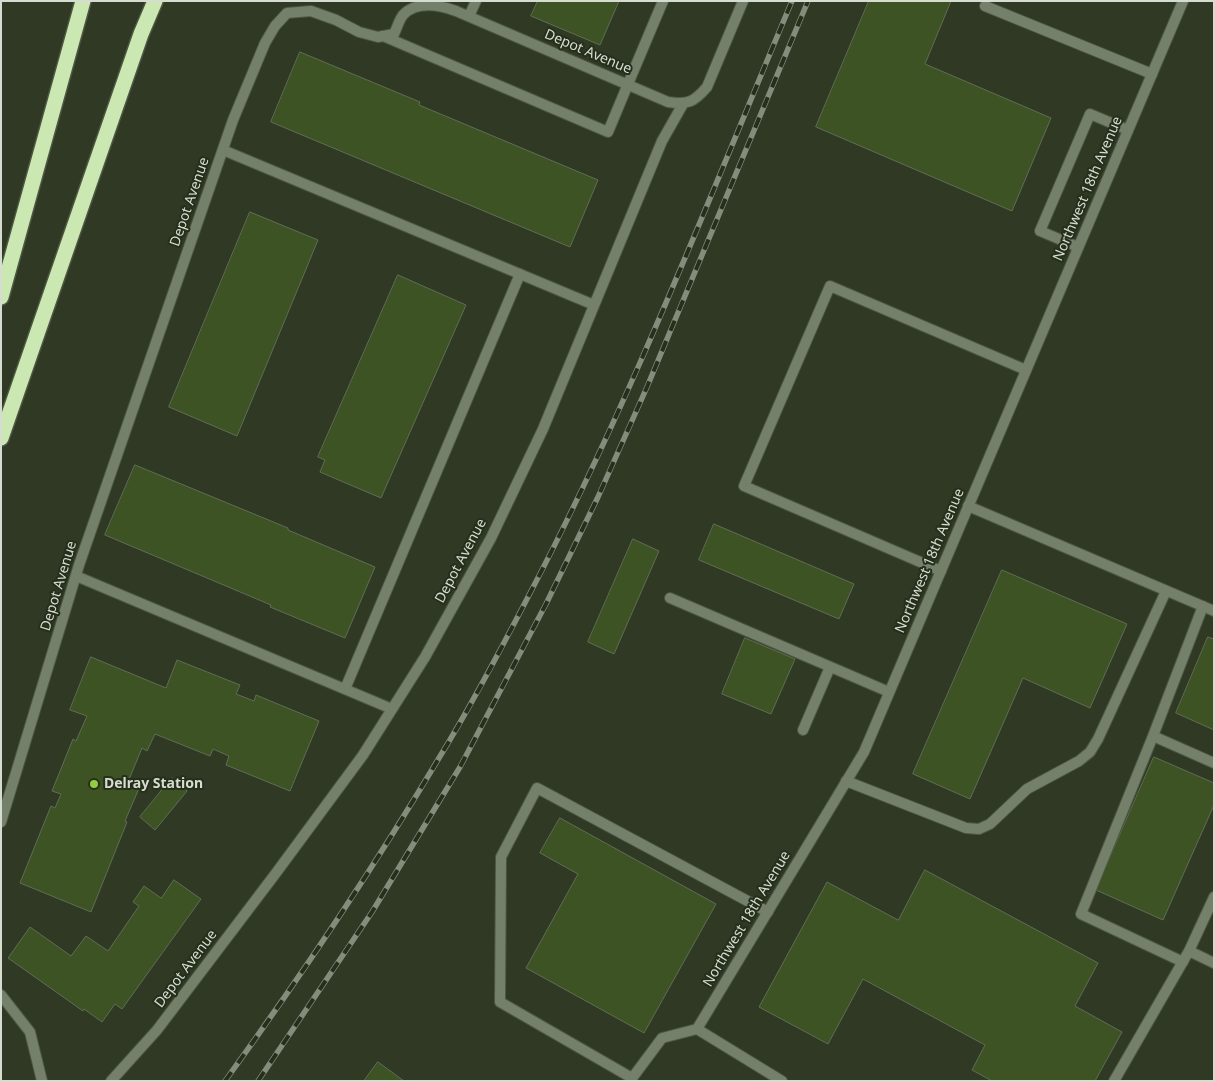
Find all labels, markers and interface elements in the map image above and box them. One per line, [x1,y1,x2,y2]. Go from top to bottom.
street label: Depot Avenue [542,26,634,78]
street label: Northwest 18th Avenue [1050,114,1126,264]
street label: Depot Avenue [167,155,213,249]
street label: Northwest 18th Avenue [892,486,968,636]
street label: Depot Avenue [432,516,490,606]
street label: Depot Avenue [37,539,81,633]
place label: Delray Station [104,776,203,792]
marker: Delray Station [88,778,100,790]
street label: Northwest 18th Avenue [700,848,794,990]
street label: Depot Avenue [151,927,221,1011]

